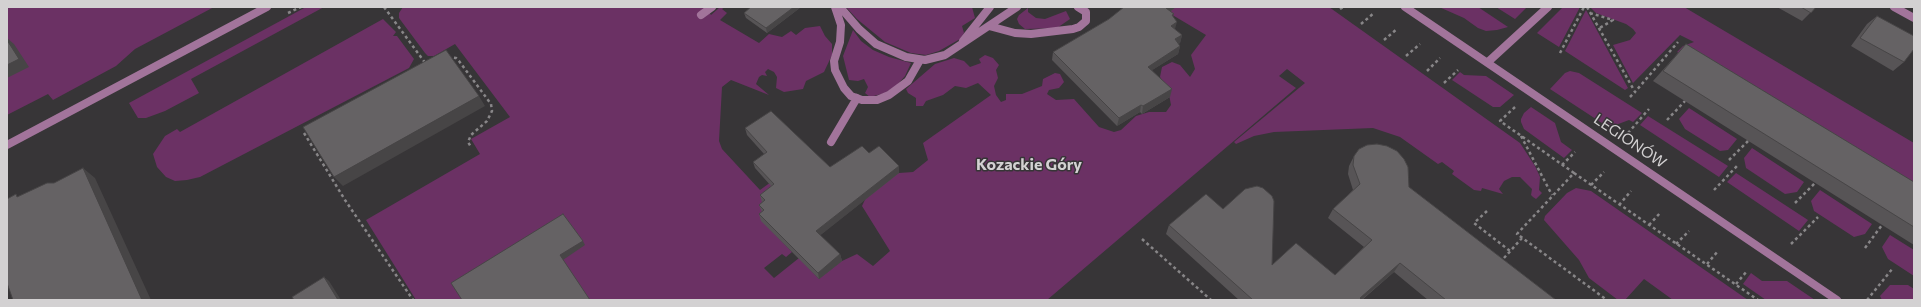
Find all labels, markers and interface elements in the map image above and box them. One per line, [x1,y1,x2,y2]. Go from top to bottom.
street label: LEGIONÓW [1590,110,1670,172]
district label: Kozackie Góry [976,155,1082,175]

